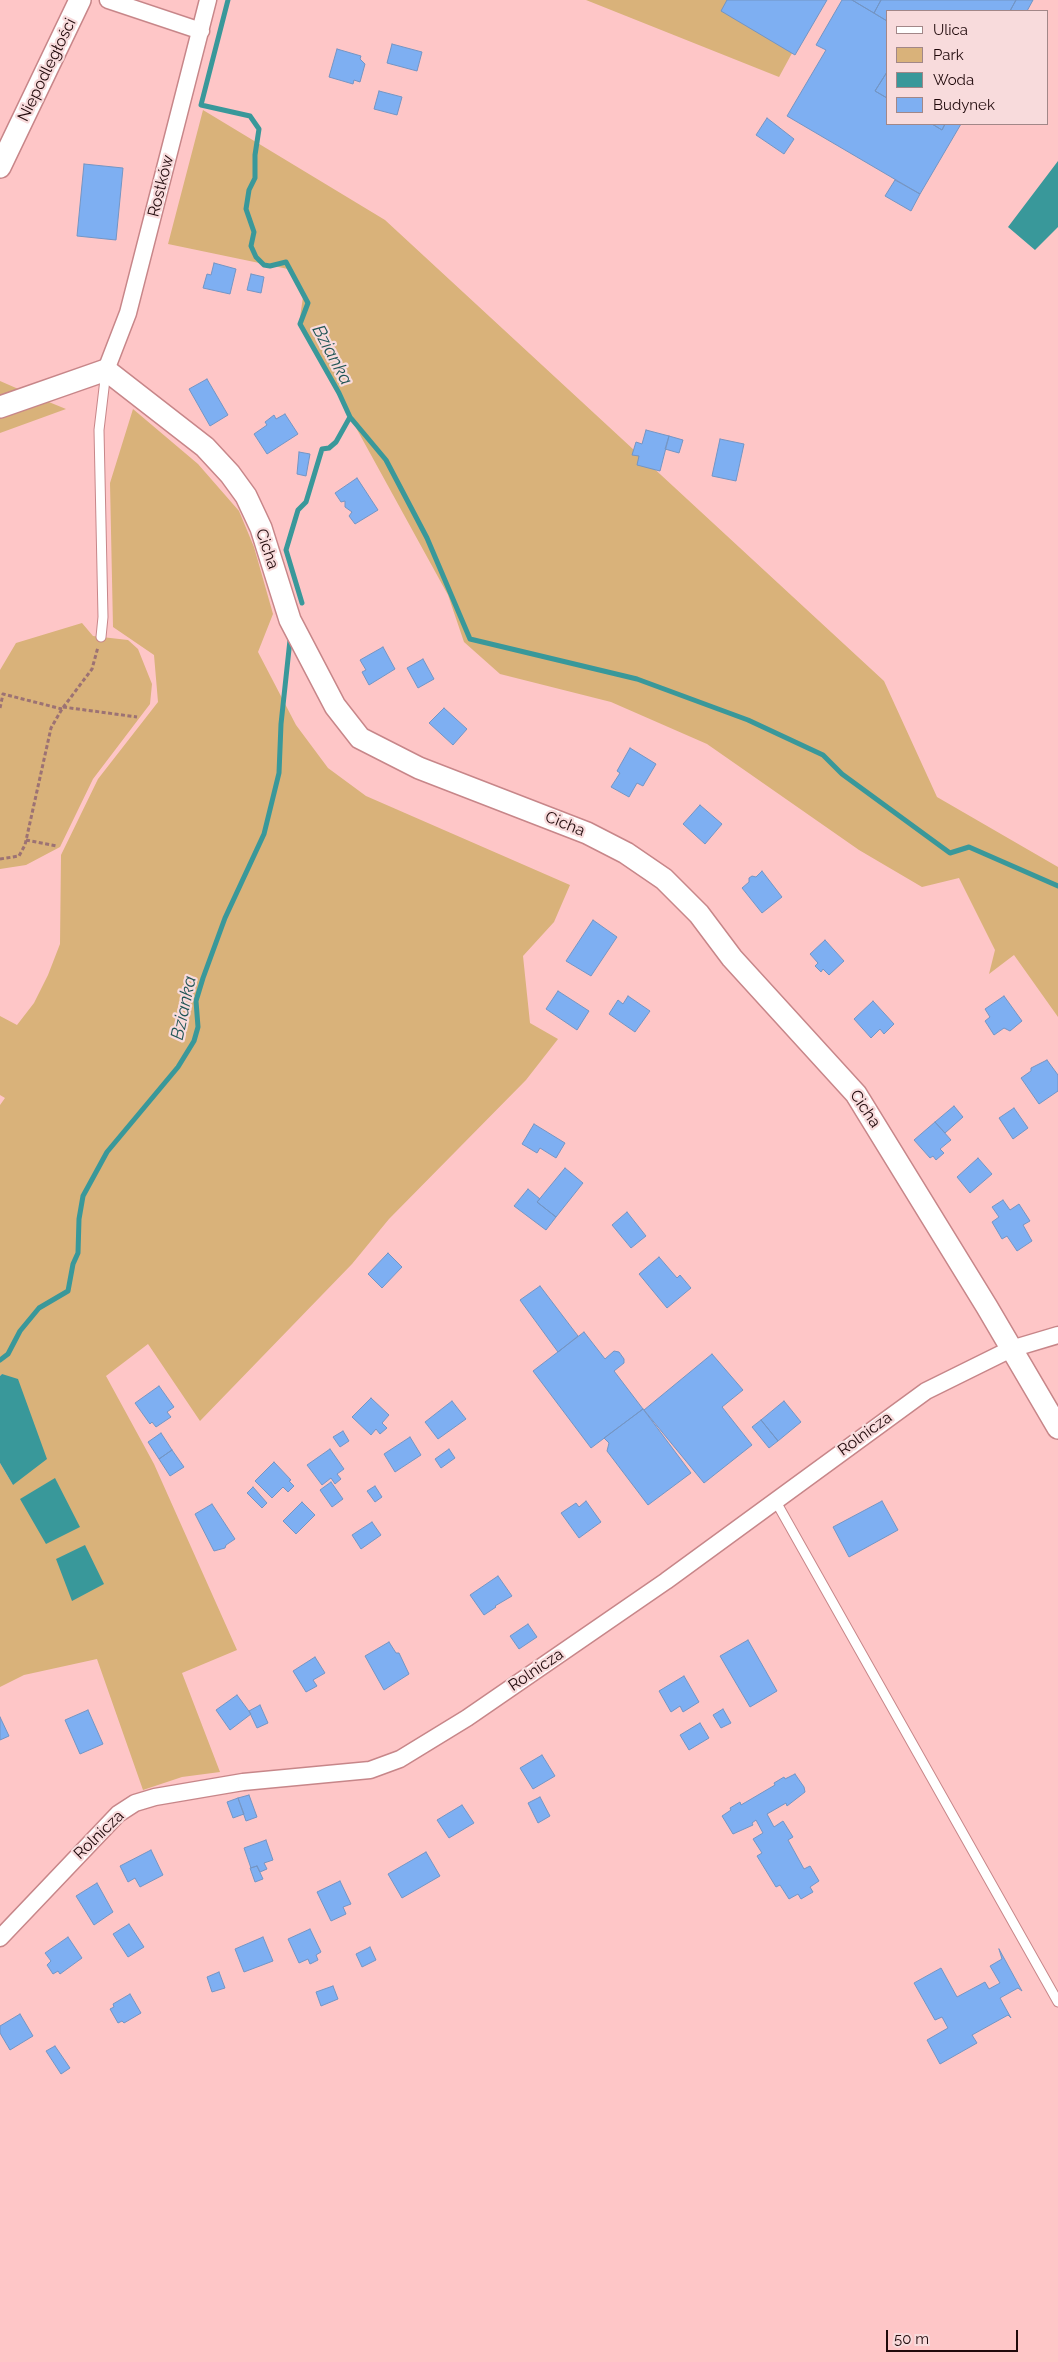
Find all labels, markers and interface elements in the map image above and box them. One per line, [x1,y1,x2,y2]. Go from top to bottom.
legend [886,10,1048,125]
street label: Niepodległości [14,15,80,125]
text: Ulica [933,21,968,39]
text: Park [933,46,964,64]
text: Woda [933,71,974,89]
text: Budynek [933,96,995,114]
street label: Rostków [144,153,178,219]
water label: Bzianka [307,321,357,389]
street label: Cicha [251,526,283,572]
street label: Cicha [542,807,588,841]
water label: Bzianka [167,974,201,1042]
street label: Cicha [845,1087,885,1131]
street label: Rolnicza [834,1408,896,1460]
street label: Rolnicza [505,1645,567,1695]
street label: Rolnicza [70,1806,128,1864]
scale bar [888,2320,1020,2352]
text: 50 m [894,2330,929,2348]

